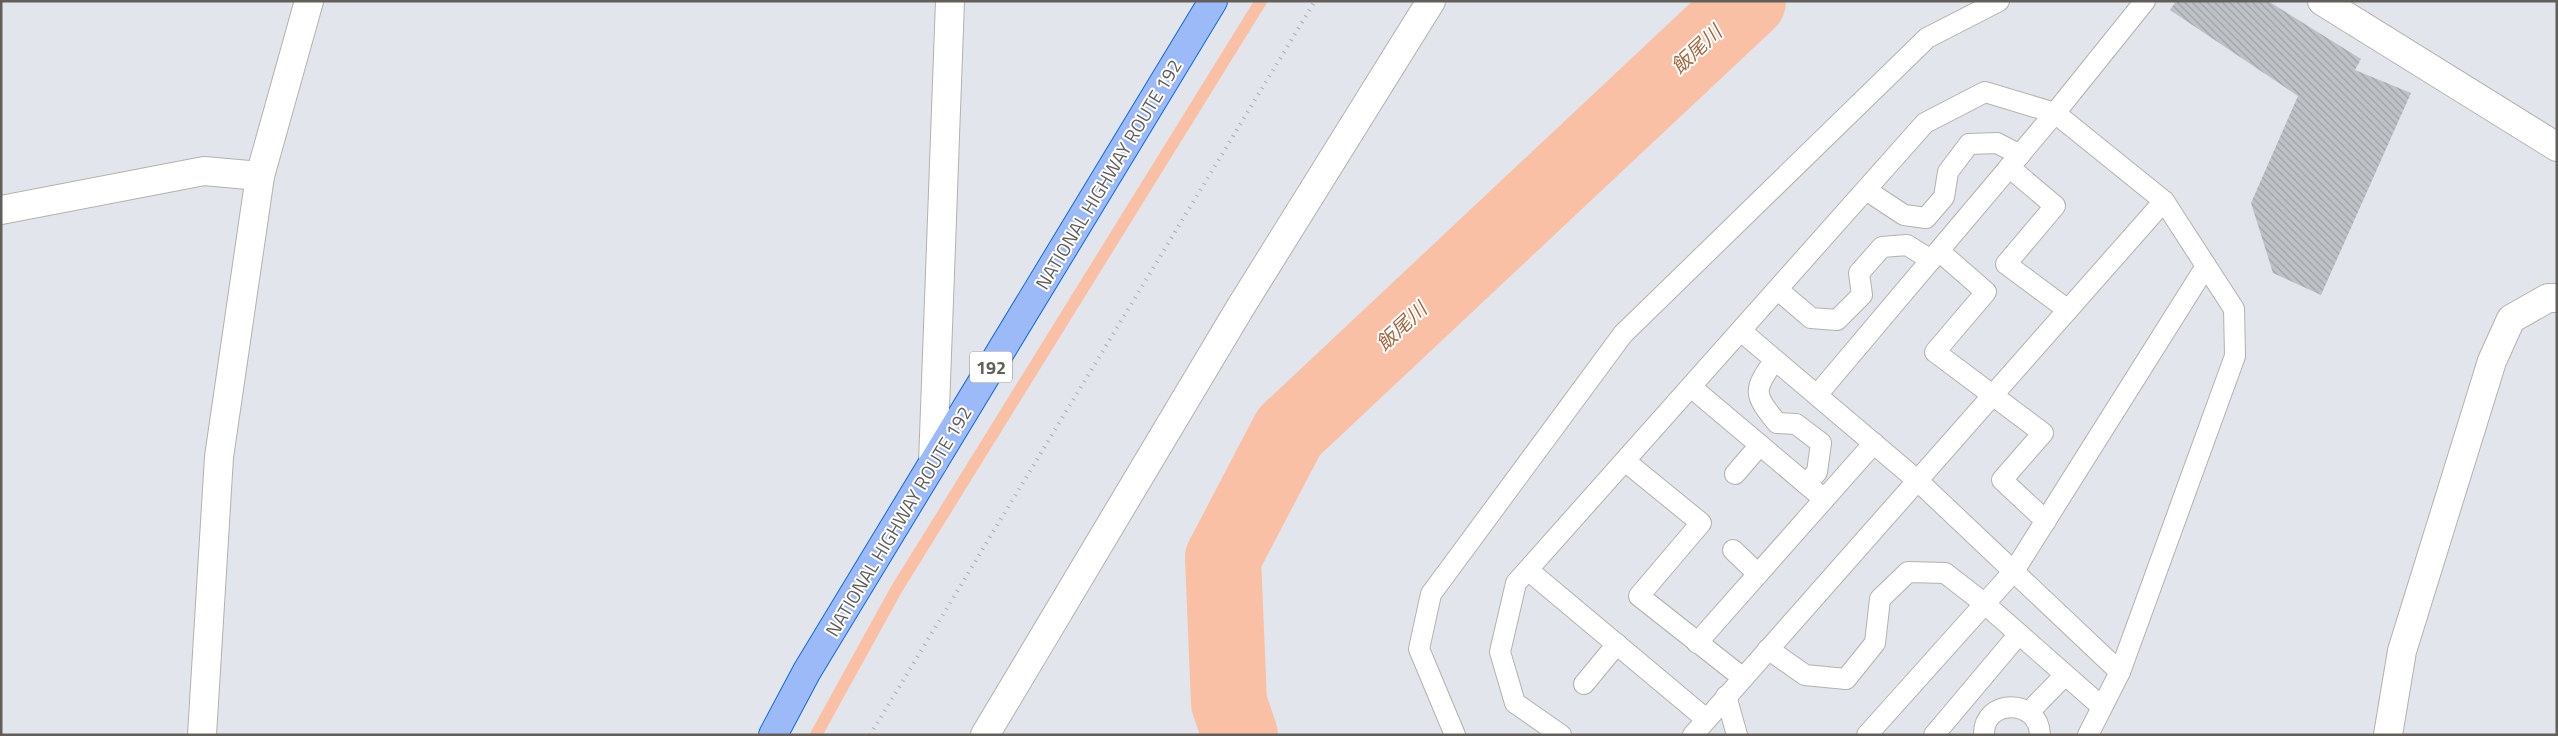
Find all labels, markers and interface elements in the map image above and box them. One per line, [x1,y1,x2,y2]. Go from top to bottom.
water label: 飯尾川 [1663,16,1730,81]
street label: NATIONAL HIGHWAY ROUTE 192 [1028,53,1188,295]
water label: 飯尾川 [1368,293,1435,358]
road number: 192 [970,352,1012,382]
street label: NATIONAL HIGHWAY ROUTE 192 [818,400,978,642]

